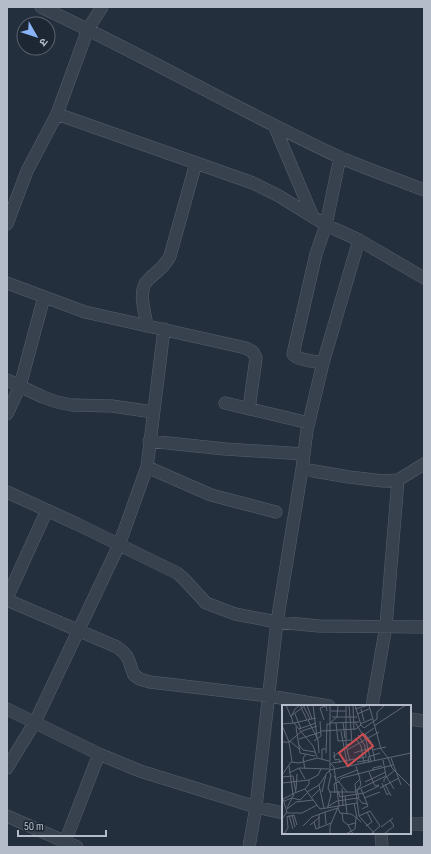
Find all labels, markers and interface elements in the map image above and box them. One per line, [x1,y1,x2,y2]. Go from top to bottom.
north arrow [16,16,56,56]
text: उ [36,35,50,49]
inset map [282,705,411,834]
scale bar [18,812,106,838]
text: 50 m [24,819,44,834]

